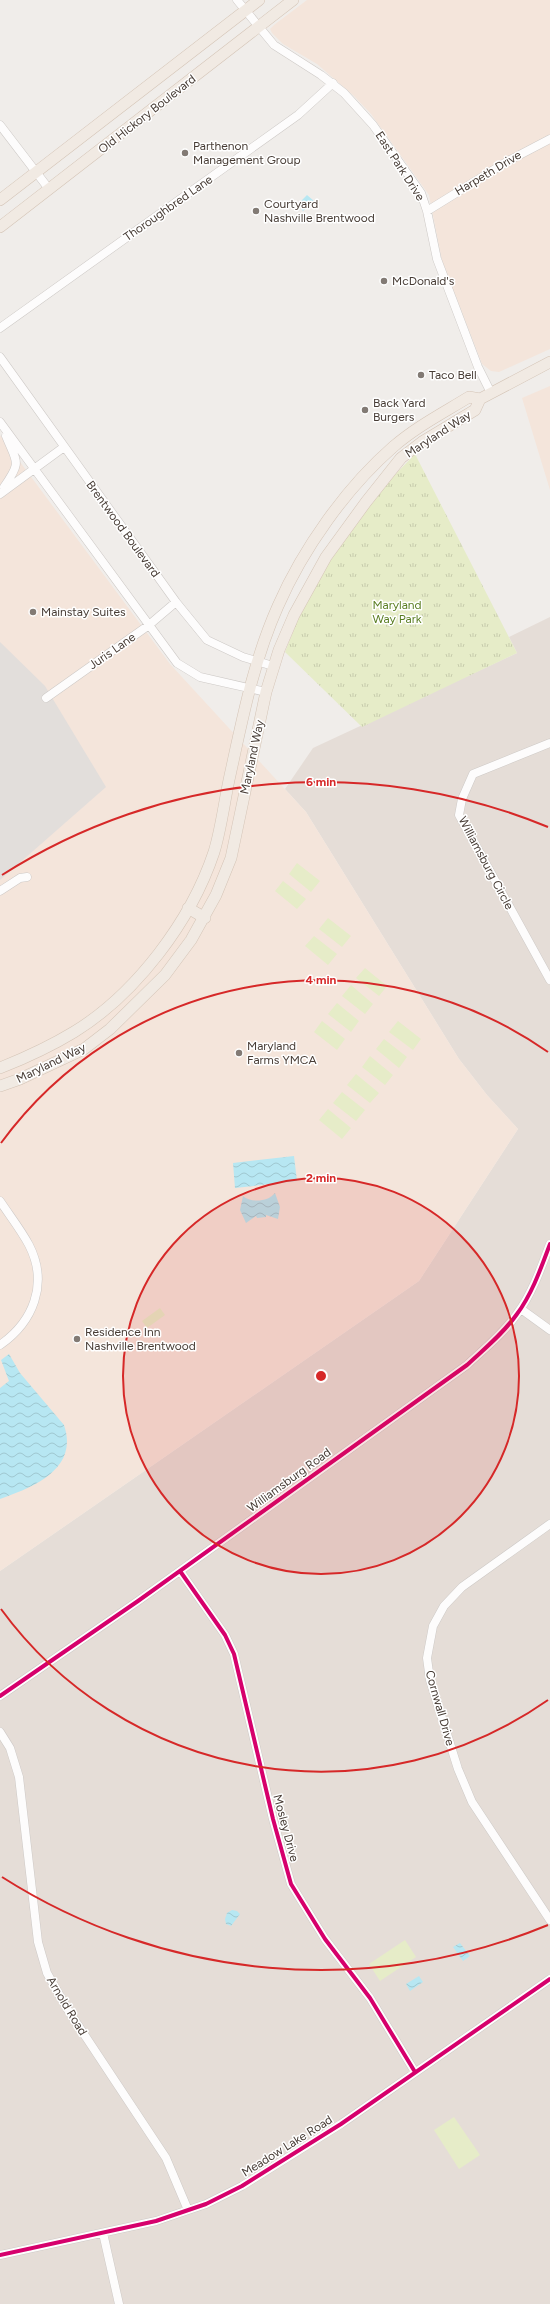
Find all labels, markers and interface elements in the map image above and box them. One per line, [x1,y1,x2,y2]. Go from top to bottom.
street label: Old Hickory Boulevard [96,72,198,156]
street label: East Park Drive [372,129,428,204]
place label: Parthenon Management Group [193,139,301,167]
marker: Parthenon Management Group [180,148,190,158]
street label: Harpeth Drive [452,148,524,198]
street label: Thoroughbred Lane [121,172,215,244]
place label: Courtyard Nashville Brentwood [264,197,375,225]
marker: Courtyard Nashville Brentwood [251,206,261,216]
place label: McDonald's [392,274,455,288]
marker: McDonald's [379,276,389,286]
place label: Taco Bell [429,368,477,382]
marker: Taco Bell [416,370,426,380]
place label: Back Yard Burgers [373,396,425,424]
marker: Back Yard Burgers [360,405,370,415]
street label: Maryland Way [403,407,474,460]
street label: Brentwood Boulevard [83,478,163,580]
park label: Maryland Way Park [372,598,422,626]
place label: Mainstay Suites [41,605,126,619]
marker: Mainstay Suites [28,607,38,617]
street label: Juris Lane [86,630,138,672]
street label: Maryland Way [237,718,267,795]
text: 6 min [306,775,336,789]
street label: Williamsburg Circle [456,814,517,912]
text: 4 min [306,973,337,987]
place label: Maryland Farms YMCA [247,1039,317,1067]
street label: Maryland Way [14,1040,89,1086]
marker: Maryland Farms YMCA [234,1048,244,1058]
text: 2 min [306,1171,336,1185]
place label: Residence Inn Nashville Brentwood [85,1325,196,1353]
marker: Residence Inn Nashville Brentwood [72,1334,82,1344]
centre of rings [314,1369,328,1383]
street label: Williamsburg Road [245,1445,333,1515]
street label: Cornwall Drive [423,1669,458,1748]
street label: Mosley Drive [270,1793,302,1863]
street label: Arnold Road [44,1974,90,2038]
street label: Meadow Lake Road [239,2112,335,2180]

